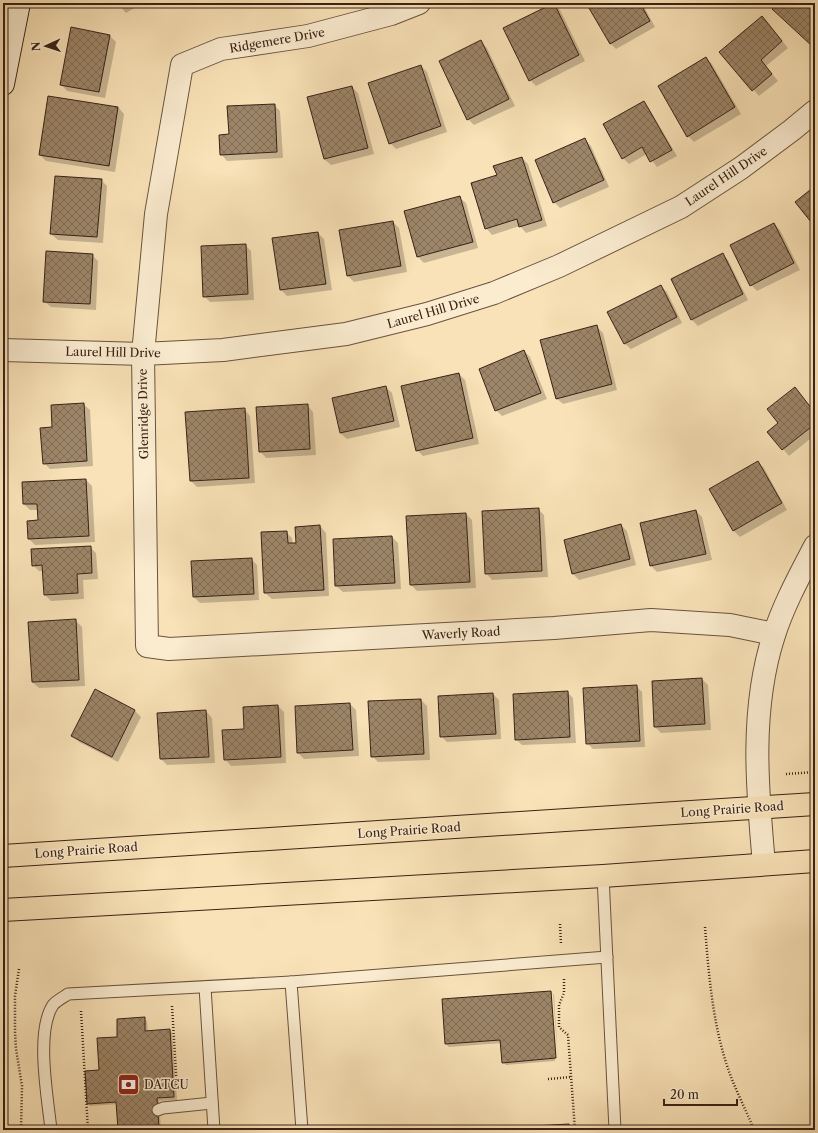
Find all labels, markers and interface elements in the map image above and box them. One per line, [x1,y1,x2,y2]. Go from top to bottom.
street label: Ridgemere Drive [228,24,326,56]
north arrow [26,26,66,66]
text: N [29,41,43,52]
street label: Laurel Hill Drive [682,143,770,209]
street label: Laurel Hill Drive [385,291,481,331]
street label: Laurel Hill Drive [65,344,161,360]
street label: Glenridge Drive [135,368,151,460]
street label: Waverly Road [420,623,501,643]
street label: Long Prairie Road [680,798,785,820]
street label: Long Prairie Road [357,819,462,841]
street label: Long Prairie Road [34,839,139,861]
bank icon: DATCU [116,1071,142,1097]
place label: DATCU [144,1077,189,1092]
scale bar [664,1081,737,1107]
text: 20 m [670,1087,699,1102]

